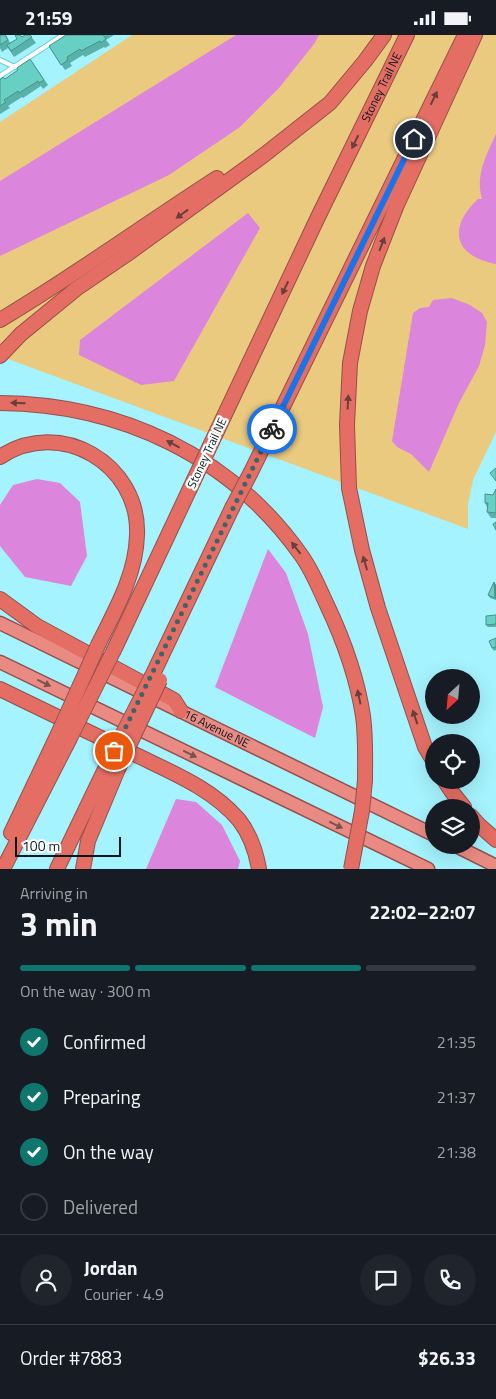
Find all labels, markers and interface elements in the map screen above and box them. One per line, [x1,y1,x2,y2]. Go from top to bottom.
text: 21:59 [25,3,72,32]
street label: Stoney Trail NE [356,48,406,125]
one-way arrow [430,91,438,105]
pin [393,118,435,160]
icon: home [400,125,428,153]
one-way arrow [351,135,359,149]
one-way arrow [175,209,189,219]
one-way arrow [378,236,386,251]
one-way arrow [280,281,288,295]
one-way arrow [345,394,353,410]
one-way arrow [9,399,25,407]
courier [247,404,297,454]
street label: Stoney Trail NE [182,414,231,491]
icon: bike [258,415,286,443]
one-way arrow [166,440,181,448]
one-way arrow [291,541,301,555]
one-way arrow [361,555,369,570]
north arrow [425,669,480,724]
map controls [425,669,480,854]
one-way arrow [37,679,51,687]
one-way arrow [355,689,363,704]
street label: 16 Avenue NE [181,704,253,753]
one-way arrow [411,710,418,725]
pin [93,730,135,772]
button: locate [425,734,480,789]
icon: bag [100,737,128,765]
one-way arrow [183,750,197,758]
button: layers [425,799,480,854]
one-way arrow [329,821,343,829]
scale bar [15,834,121,857]
text: 100 m [22,835,60,856]
text: Arriving in [20,881,88,905]
text: 22:02–22:07 [369,897,476,926]
text: 3 min [20,900,98,948]
text: On the way · 300 m [20,979,151,1003]
text: Confirmed [63,1027,146,1056]
icon: check [20,1028,48,1056]
text: 21:35 [437,1030,476,1054]
text: Preparing [63,1082,140,1111]
icon: check [20,1083,48,1111]
text: 21:37 [437,1085,476,1109]
text: On the way [63,1137,154,1166]
icon: check [20,1138,48,1166]
text: 21:38 [437,1140,476,1164]
text: Delivered [63,1192,138,1221]
text: Jordan [84,1253,137,1282]
button: person [20,1254,72,1306]
button: chat [360,1254,412,1306]
button: phone [424,1254,476,1306]
text: Courier · 4.9 [84,1282,164,1306]
text: Order #7883 [20,1343,122,1372]
text: $26.33 [418,1343,476,1372]

